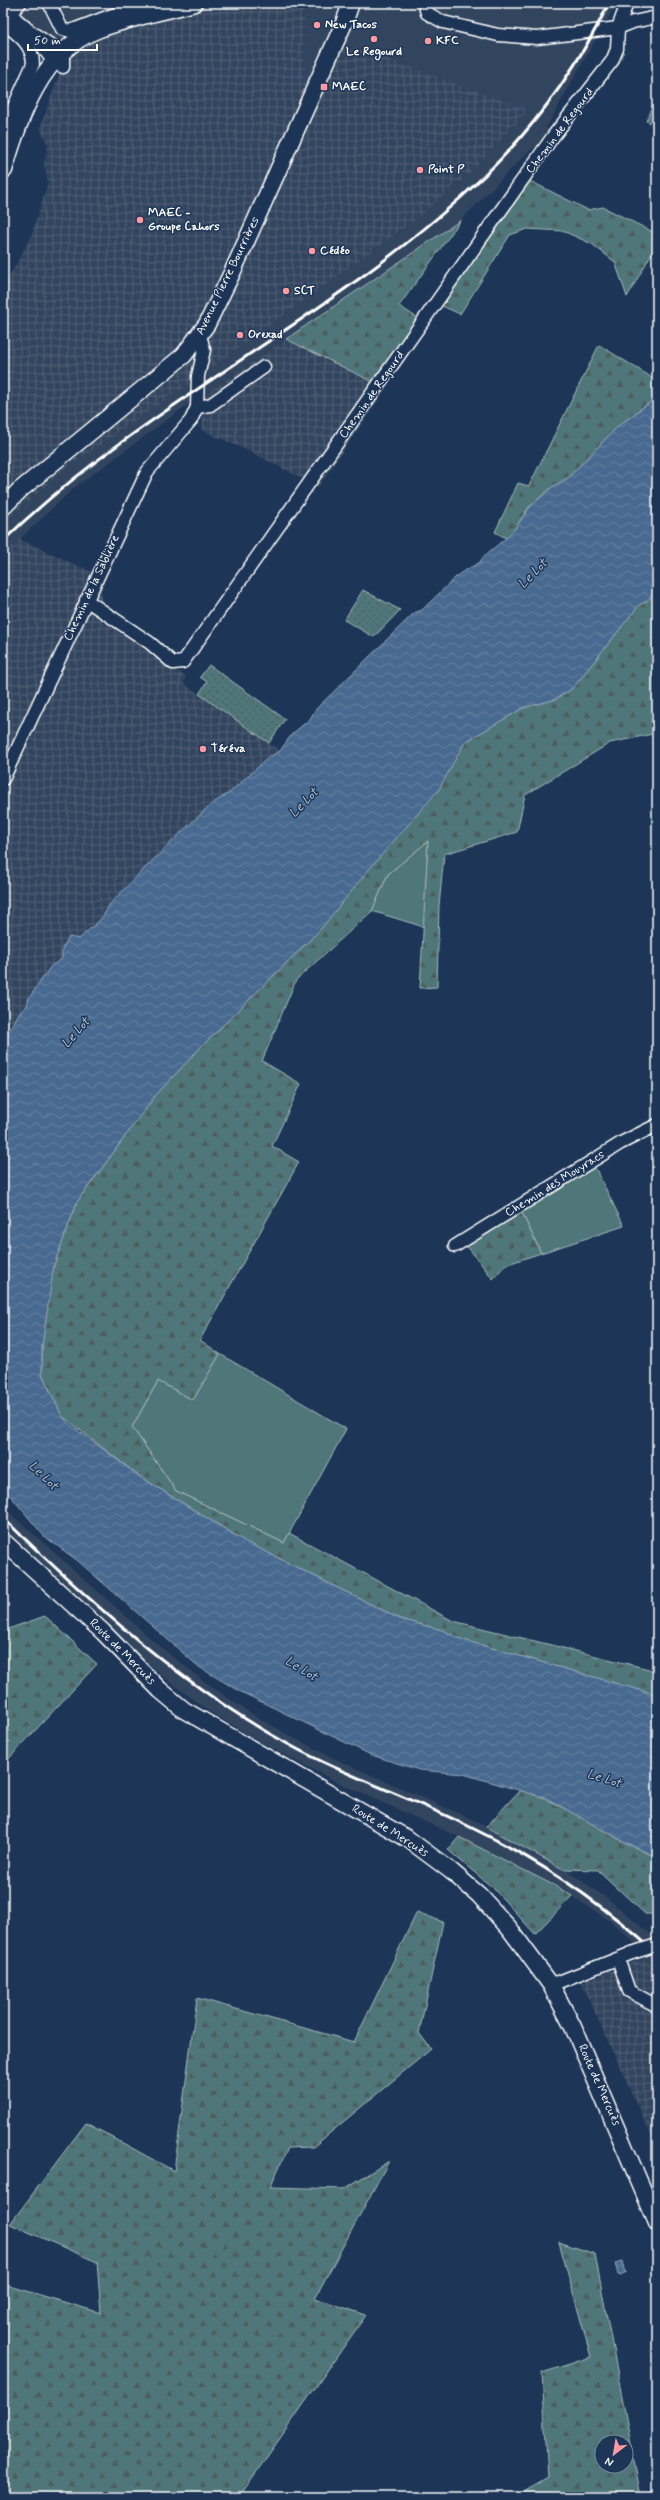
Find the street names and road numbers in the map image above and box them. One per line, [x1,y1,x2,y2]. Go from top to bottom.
street label: Chemin de Regourd [523,85,597,177]
street label: Avenue Pierre Bourrières [192,214,264,338]
street label: Chemin de Regourd [336,348,408,442]
street label: Chemin de la Sablière [60,532,124,644]
street label: Chemin des Mouyracs [502,1147,608,1221]
street label: Route de Mercuès [85,1615,159,1689]
street label: Route de Mercuès [349,1801,432,1861]
street label: Route de Mercuès [574,2042,624,2129]

